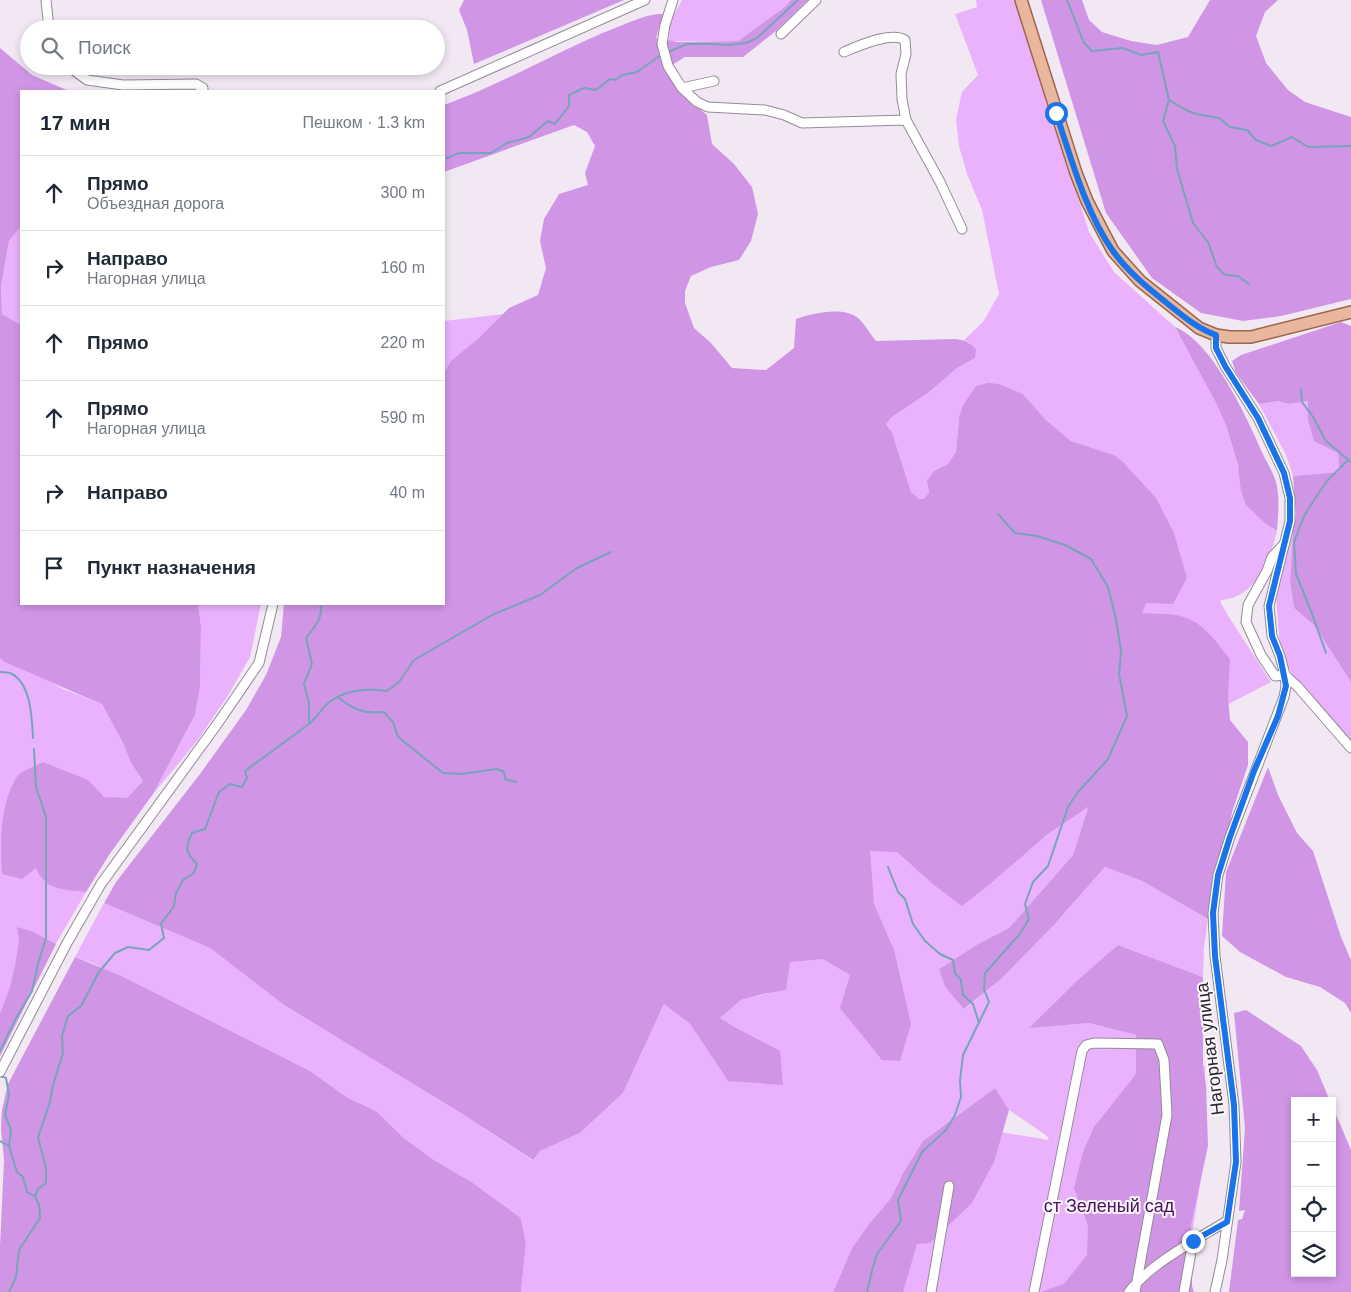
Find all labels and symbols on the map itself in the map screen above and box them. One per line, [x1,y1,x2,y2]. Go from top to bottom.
route start [1045,102,1068,125]
street label: Нагорная улица [1192,981,1228,1116]
park label: ст Зеленый сад [1044,1196,1175,1216]
route end [1182,1230,1205,1253]

